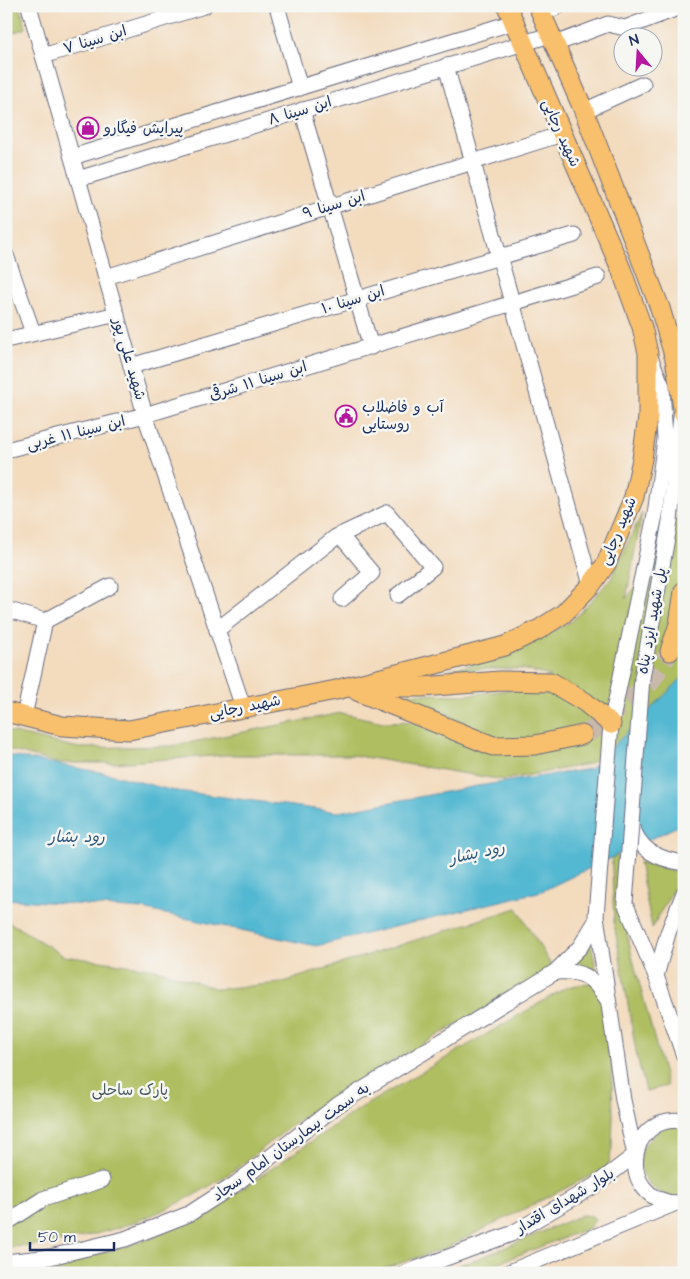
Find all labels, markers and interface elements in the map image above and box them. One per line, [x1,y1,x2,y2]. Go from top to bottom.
street label: ابن سینا ۷ [61,20,129,60]
north arrow [612,28,662,78]
text: N [627,30,642,51]
street label: ابن سینا ۸ [266,91,334,131]
street label: شهید رجایی [537,96,585,170]
shop icon: پیرایش فیگارو [76,116,100,140]
place label: پیرایش فیگارو [103,118,183,139]
street label: ابن سینا ۹ [300,186,368,224]
street label: ابن سینا ۱۰ [319,280,387,320]
street label: شهید علی پور [107,315,151,403]
street label: ابن سینا ۱۱ شرقی [206,355,309,406]
place label: آب و فاضلاب روستایی [362,397,445,435]
public building icon: آب و فاضلاب روستایی [334,404,358,428]
street label: ابن سینا ۱۱ غربی [24,411,128,455]
street label: شهید رجایی [594,494,642,568]
street label: پل شهید ایزد پناه [632,566,672,676]
street label: شهید رجایی [207,690,283,724]
water label: رود بشار [47,826,105,848]
water label: رود بشار [445,836,507,870]
street label: به سمت بیمارستان امام سجاد [208,1078,374,1206]
park label: پارک ساحلی [92,1080,168,1101]
street label: بلوار شهدای اقتدار [511,1163,618,1239]
scale bar [30,1219,114,1251]
text: 50 m [38,1227,76,1248]

